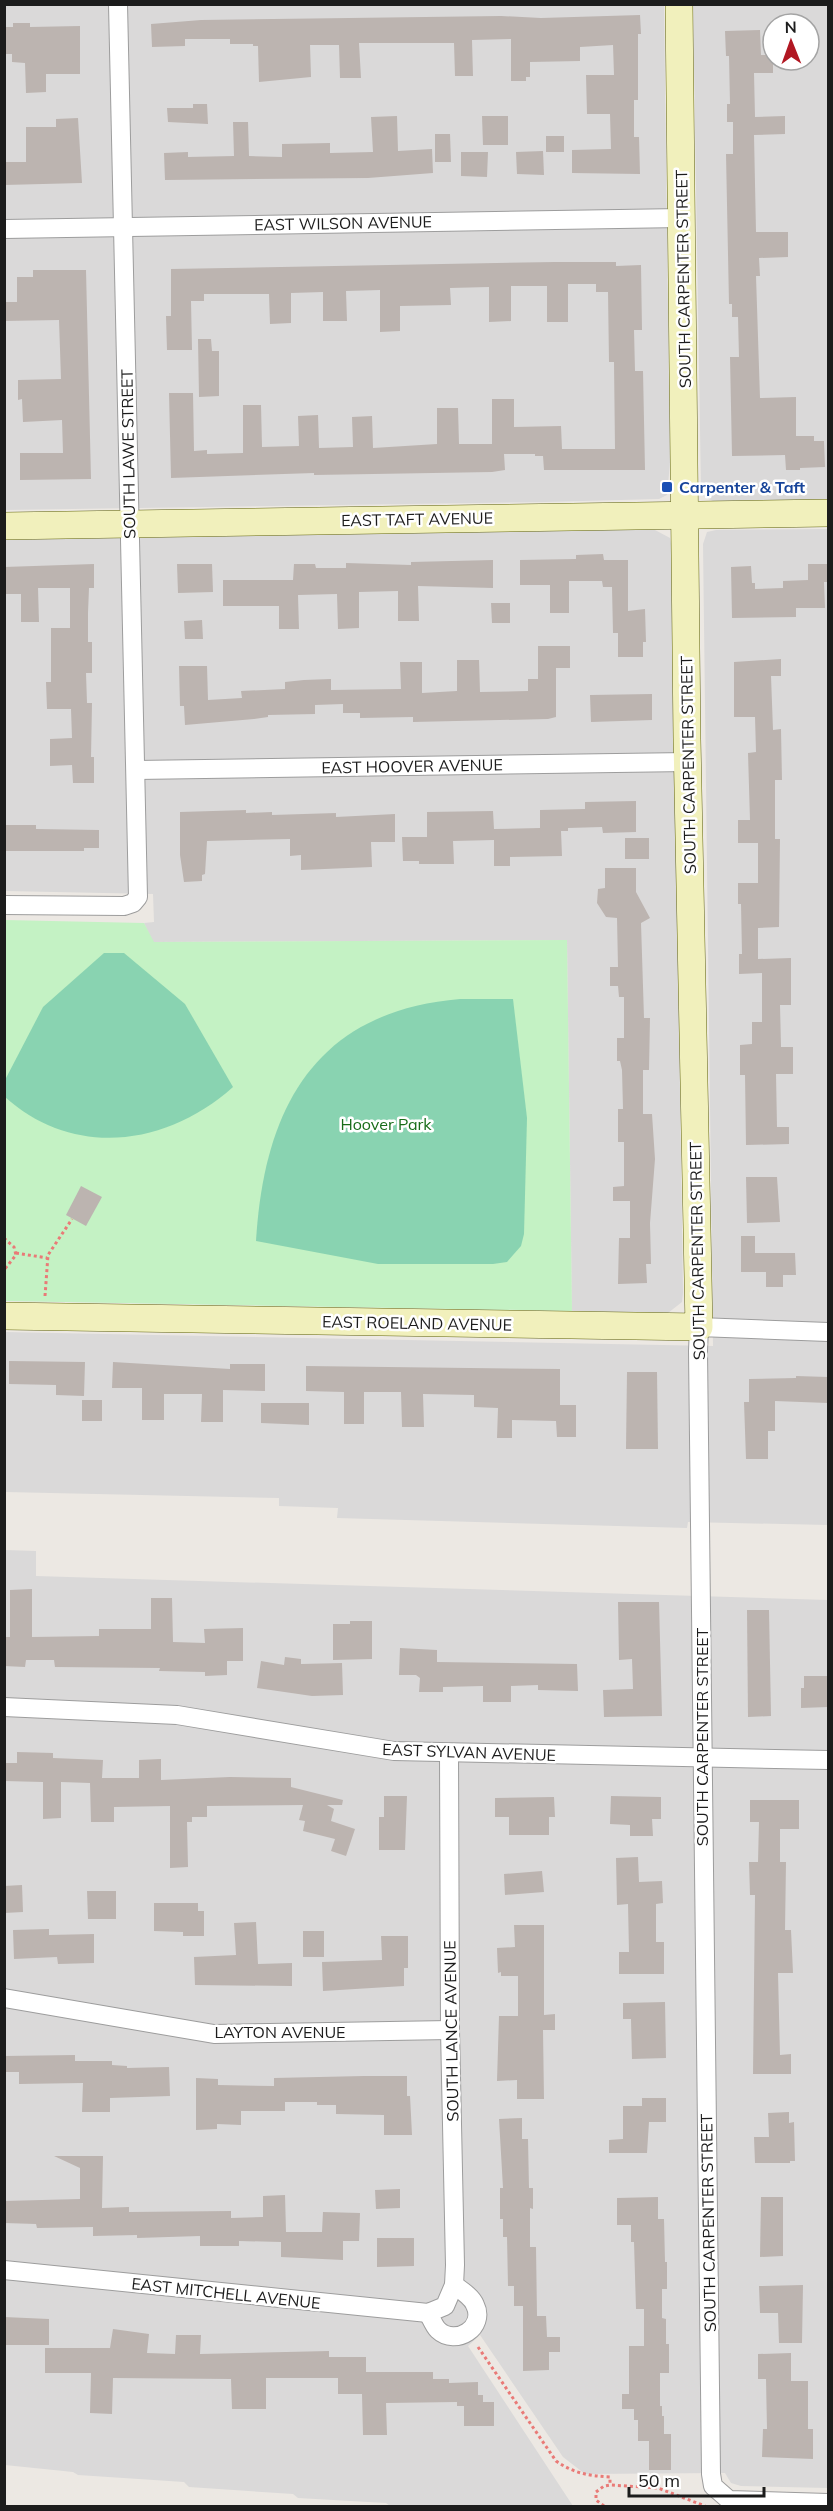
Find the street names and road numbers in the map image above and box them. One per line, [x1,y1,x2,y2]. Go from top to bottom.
street label: SOUTH CARPENTER STREET [671,169,695,388]
street label: EAST WILSON AVENUE [254,211,432,235]
street label: SOUTH LAWE STREET [117,369,139,539]
street label: EAST TAFT AVENUE [341,508,493,530]
street label: SOUTH CARPENTER STREET [676,655,700,874]
street label: EAST HOOVER AVENUE [321,754,503,778]
street label: SOUTH CARPENTER STREET [685,1141,709,1360]
street label: EAST ROELAND AVENUE [322,1311,512,1335]
street label: SOUTH CARPENTER STREET [692,1627,712,1846]
street label: EAST SYLVAN AVENUE [382,1739,556,1765]
street label: SOUTH LANCE AVENUE [439,1940,463,2122]
street label: LAYTON AVENUE [214,2022,346,2042]
street label: SOUTH CARPENTER STREET [696,2113,720,2332]
street label: EAST MITCHELL AVENUE [130,2273,322,2313]

